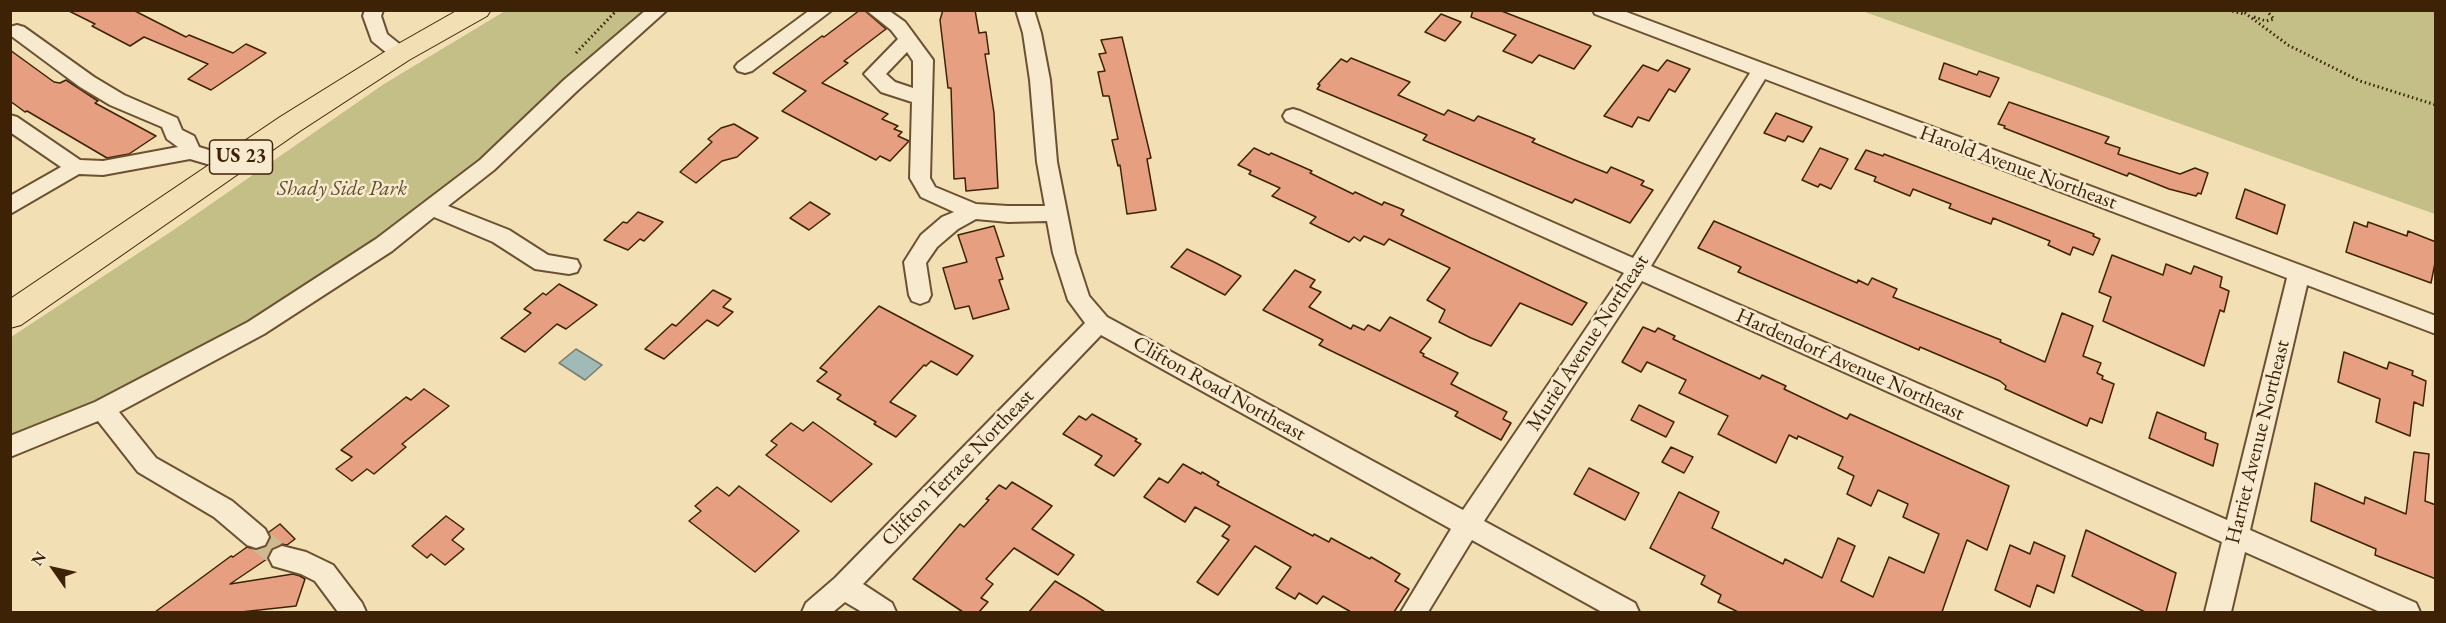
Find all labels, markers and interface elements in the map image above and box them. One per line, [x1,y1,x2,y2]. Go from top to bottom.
street label: Harold Avenue Northeast [1916,121,2120,215]
road number: US 23 [210,140,272,174]
park label: Shady Side Park [277,176,407,202]
street label: Muriel Avenue Northeast [1521,250,1655,436]
street label: Hardendorf Avenue Northeast [1732,303,1968,427]
street label: Clifton Road Northeast [1128,331,1310,447]
street label: Harriet Avenue Northeast [2220,337,2296,547]
street label: Clifton Terrace Northeast [877,384,1039,552]
north arrow [24,539,84,599]
text: N [26,547,51,570]

